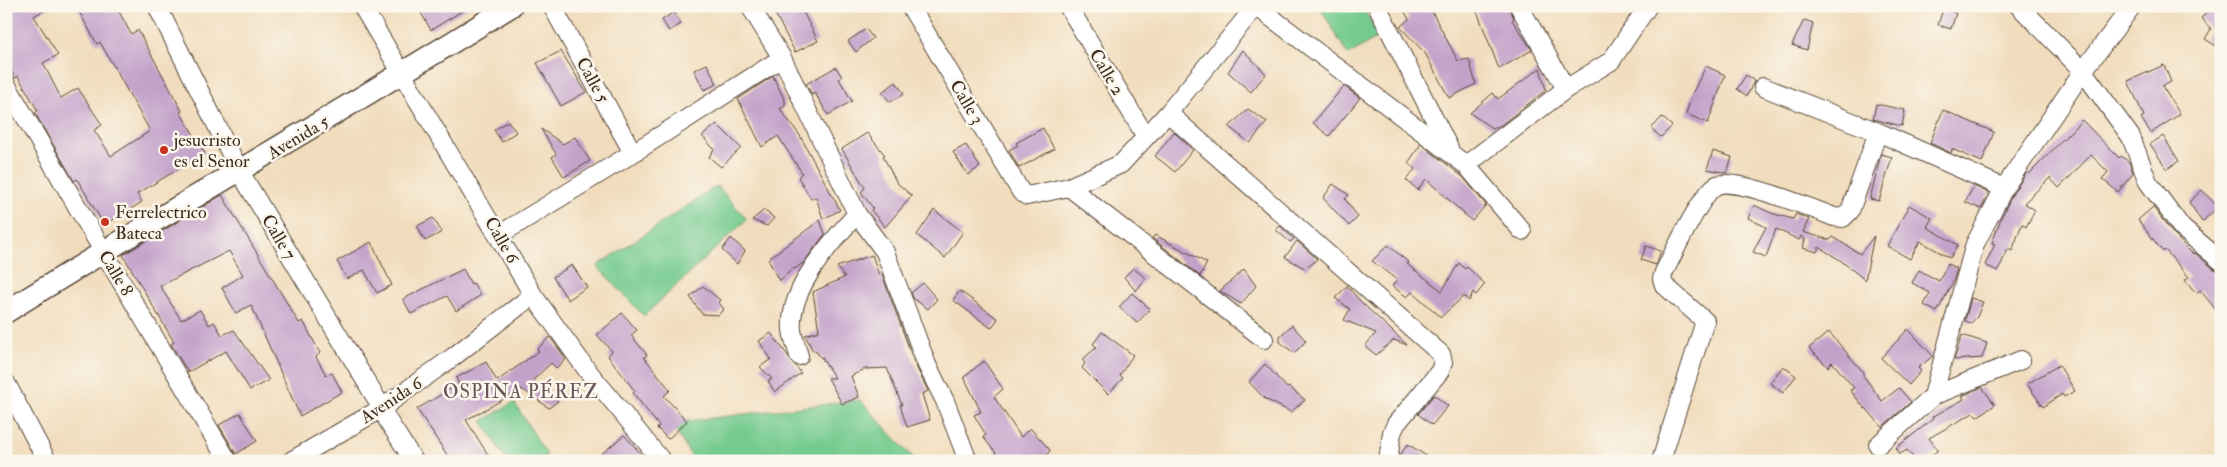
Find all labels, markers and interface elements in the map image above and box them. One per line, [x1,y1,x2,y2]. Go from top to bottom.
street label: Calle 2 [1084,45,1129,100]
street label: Calle 5 [571,53,615,107]
street label: Calle 3 [944,76,989,129]
street label: Avenida 5 [262,110,333,165]
place label: jesucristo es el Senor [171,129,250,173]
marker: jesucristo es el Senor [158,144,170,156]
place label: Ferrelectrico Bateca [115,201,207,245]
street label: Calle 7 [256,210,301,264]
street label: Calle 6 [479,213,525,268]
marker: Ferrelectrico Bateca [99,216,111,228]
street label: Calle 8 [93,246,138,300]
street label: Avenida 6 [355,371,427,429]
district label: OSPINA PÉREZ [443,378,599,404]

